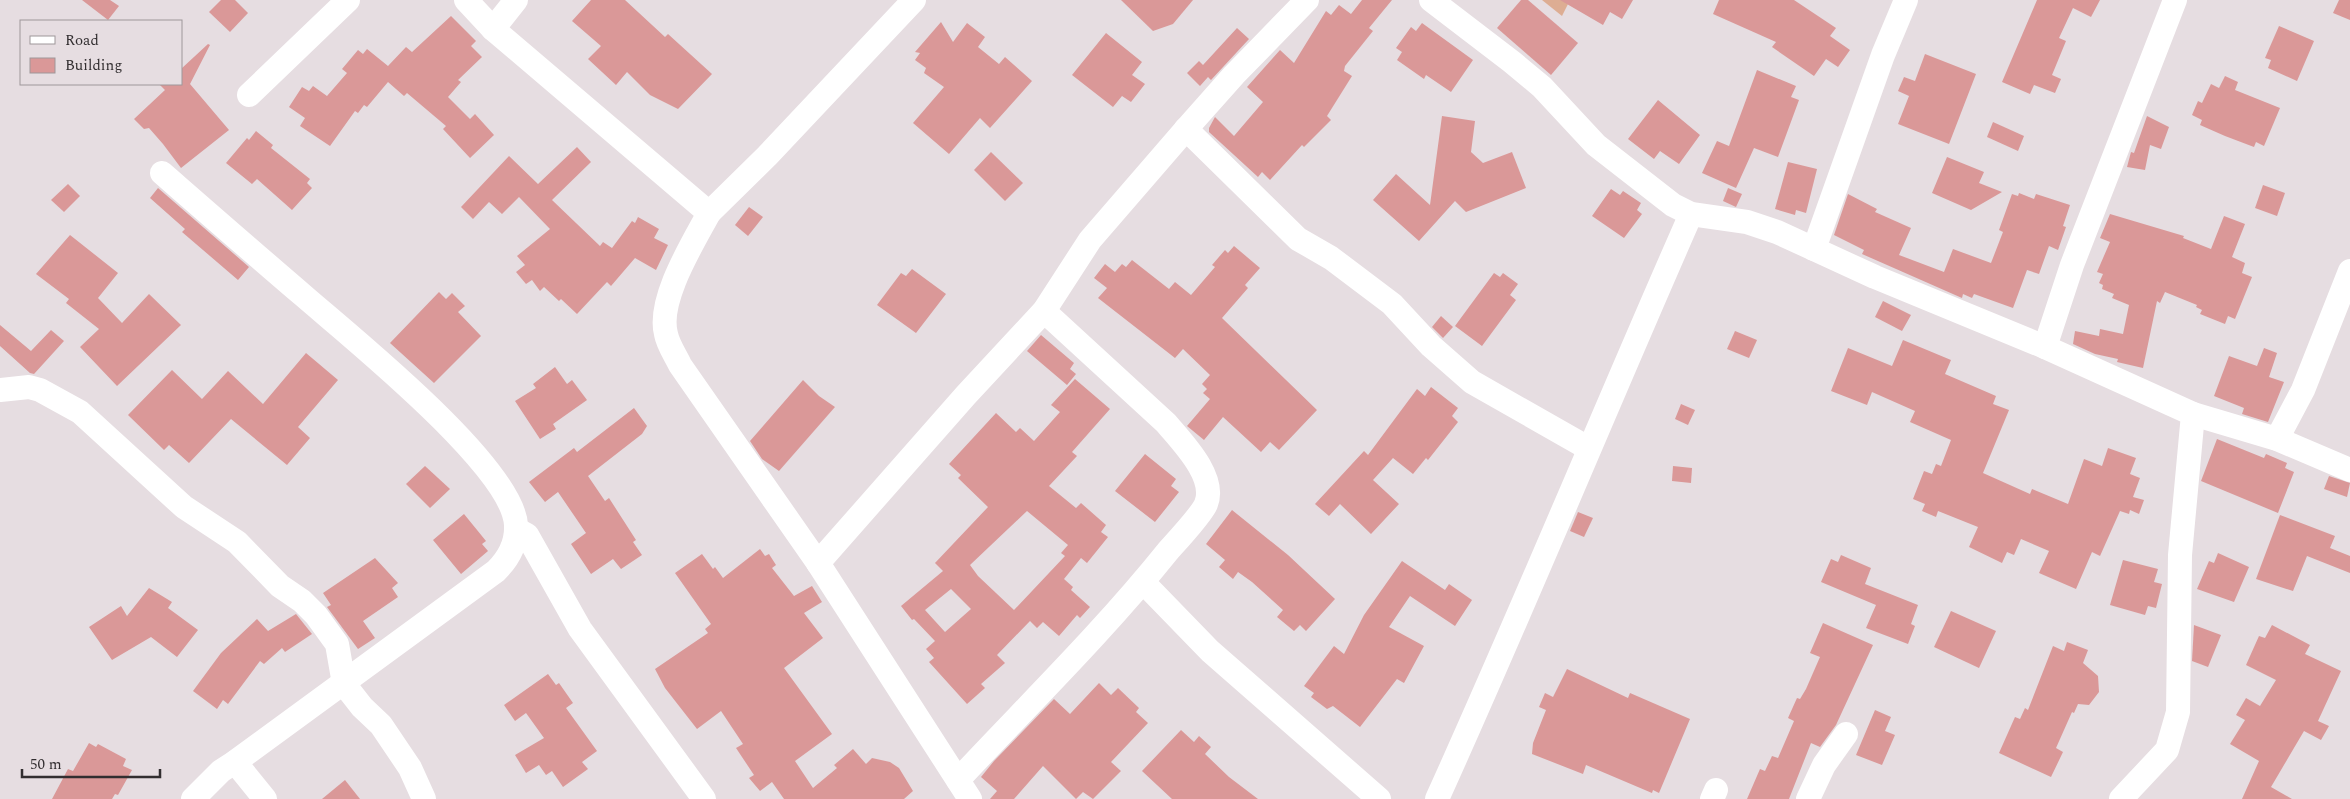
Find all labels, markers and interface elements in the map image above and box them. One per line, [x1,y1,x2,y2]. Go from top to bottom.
legend [20,20,182,85]
text: Road [65,29,99,52]
text: Building [65,54,122,77]
scale bar [22,746,160,778]
text: 50 m [30,753,62,776]

